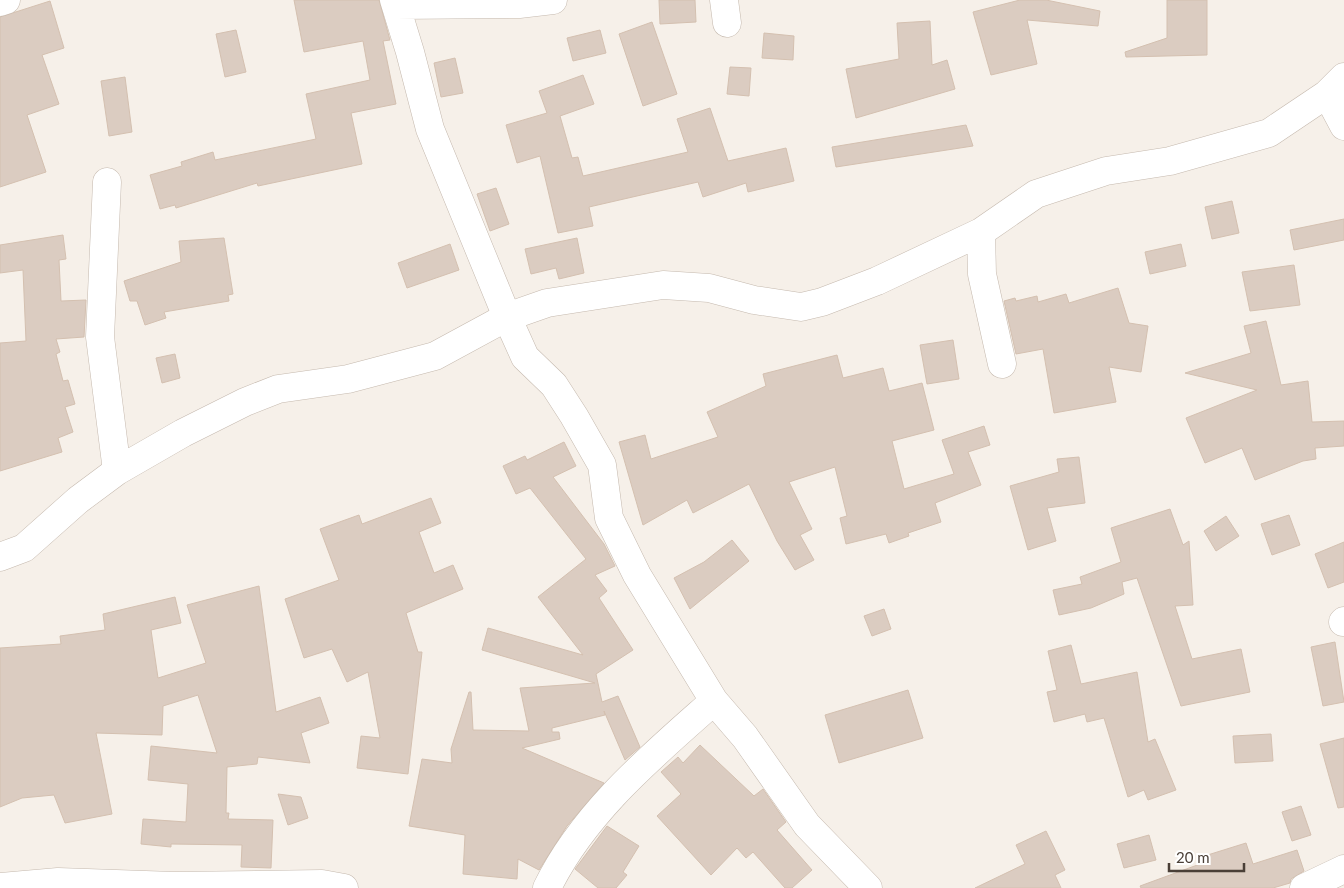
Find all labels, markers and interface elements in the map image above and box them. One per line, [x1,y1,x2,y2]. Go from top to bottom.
scale bar [1169,840,1244,872]
text: 20 m [1176,848,1210,866]

